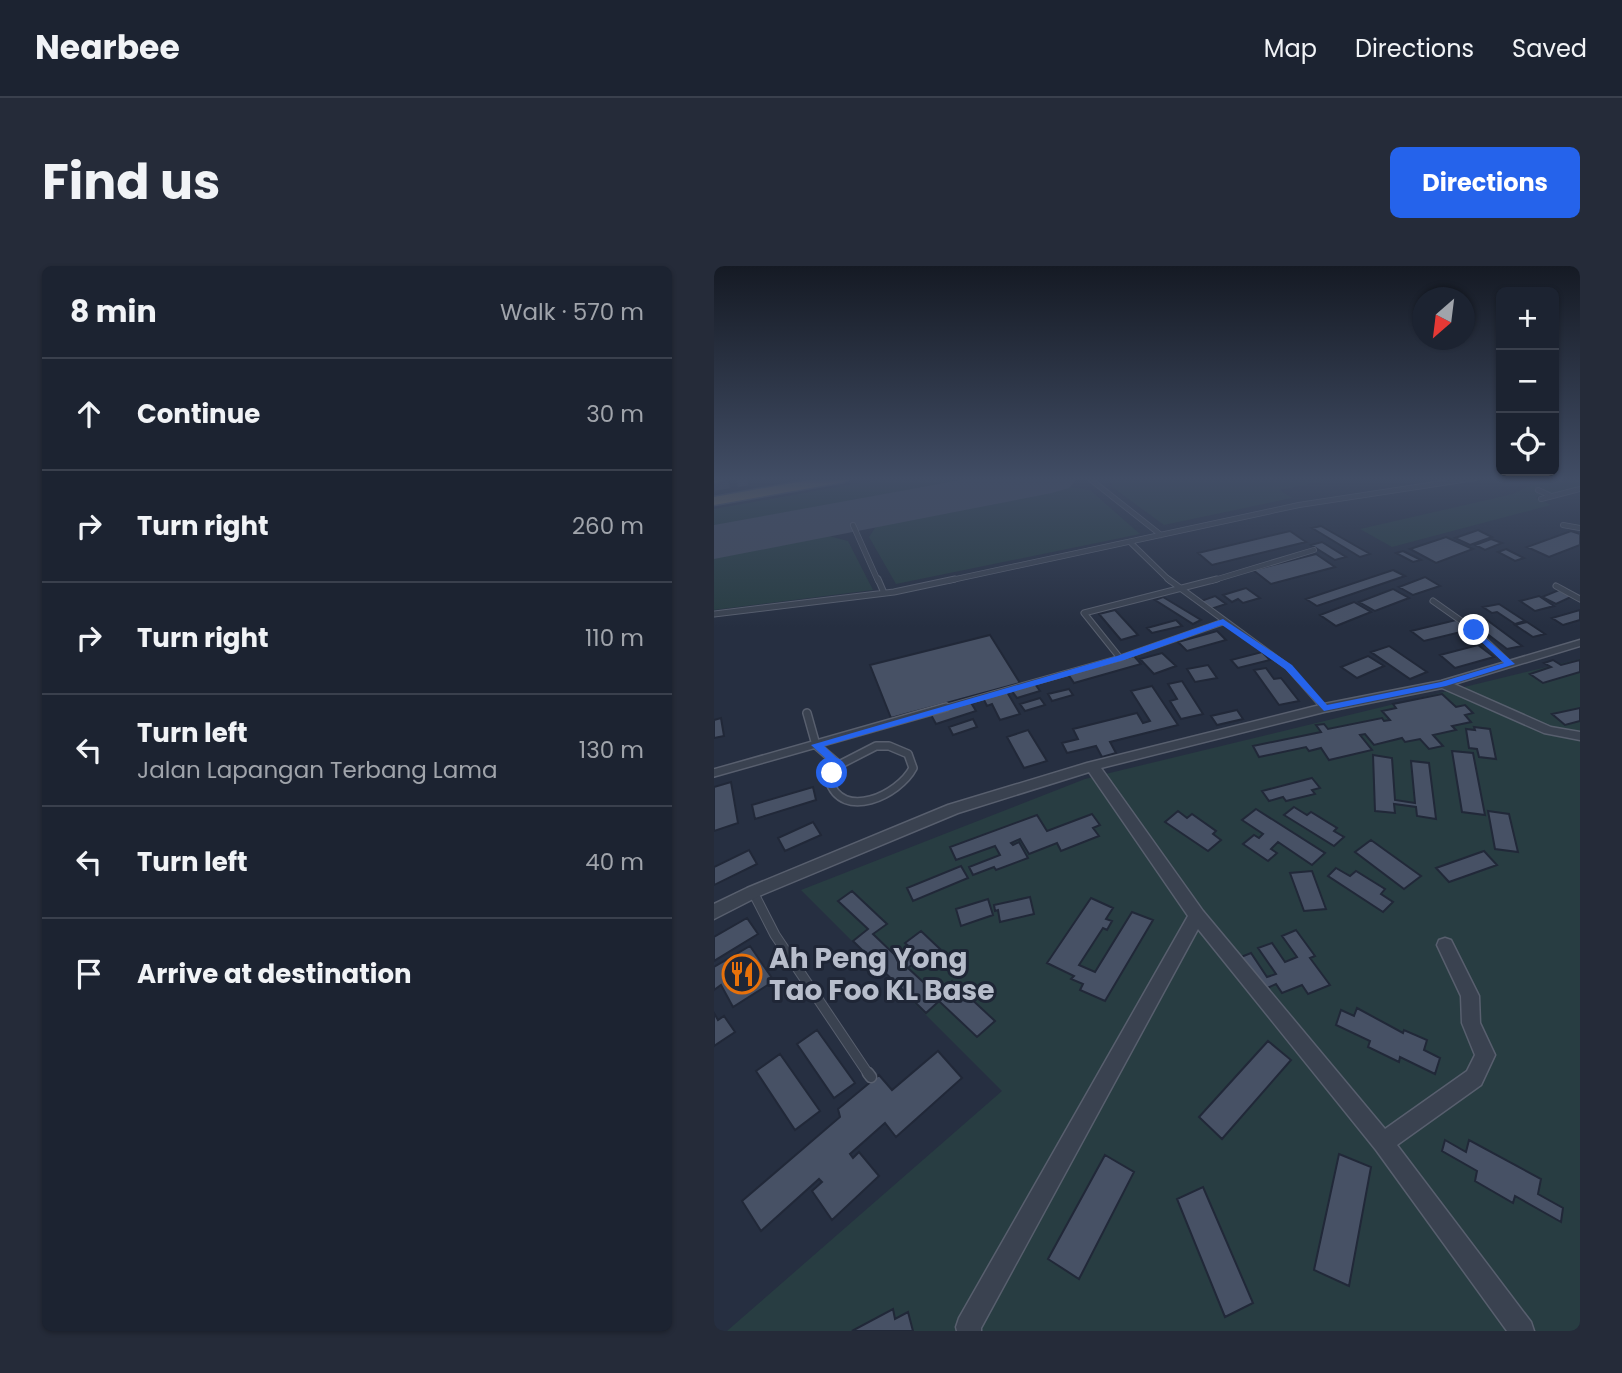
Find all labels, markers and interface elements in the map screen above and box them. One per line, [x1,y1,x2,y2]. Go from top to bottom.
text: Nearbee [35,24,180,71]
text: Map [1264,32,1317,65]
text: Directions [1355,32,1474,65]
text: Saved [1512,32,1587,65]
button: Directions [1390,147,1580,218]
text: Find us [42,148,220,216]
north arrow [1412,287,1475,350]
map controls [1496,287,1559,476]
button: + [1496,287,1559,350]
text: 8 min [70,290,157,333]
text: Walk · 570 m [500,296,644,328]
button: − [1496,350,1559,413]
icon: ahead [70,395,108,433]
text: Continue [137,396,260,432]
text: 30 m [586,398,644,430]
button: locate [1496,413,1559,476]
icon: right [70,507,108,545]
text: Turn right [137,508,269,544]
text: 260 m [572,510,644,542]
route end [1458,614,1489,645]
icon: right [70,619,108,657]
text: Turn right [137,620,269,656]
text: 110 m [585,622,644,654]
text: Turn left [137,715,248,751]
icon: left [70,731,108,769]
text: 130 m [579,734,644,766]
text: Jalan Lapangan Terbang Lama [137,754,498,786]
route start [816,757,847,788]
icon: left [70,843,108,881]
text: Turn left [137,844,248,880]
text: 40 m [585,846,644,878]
place label: Ah Peng Yong Tao Foo KL Base [769,939,994,1010]
restaurant icon: Ah Peng Yong Tao Foo KL Base [721,953,763,995]
icon: arrive [70,955,108,993]
text: Arrive at destination [137,956,412,992]

